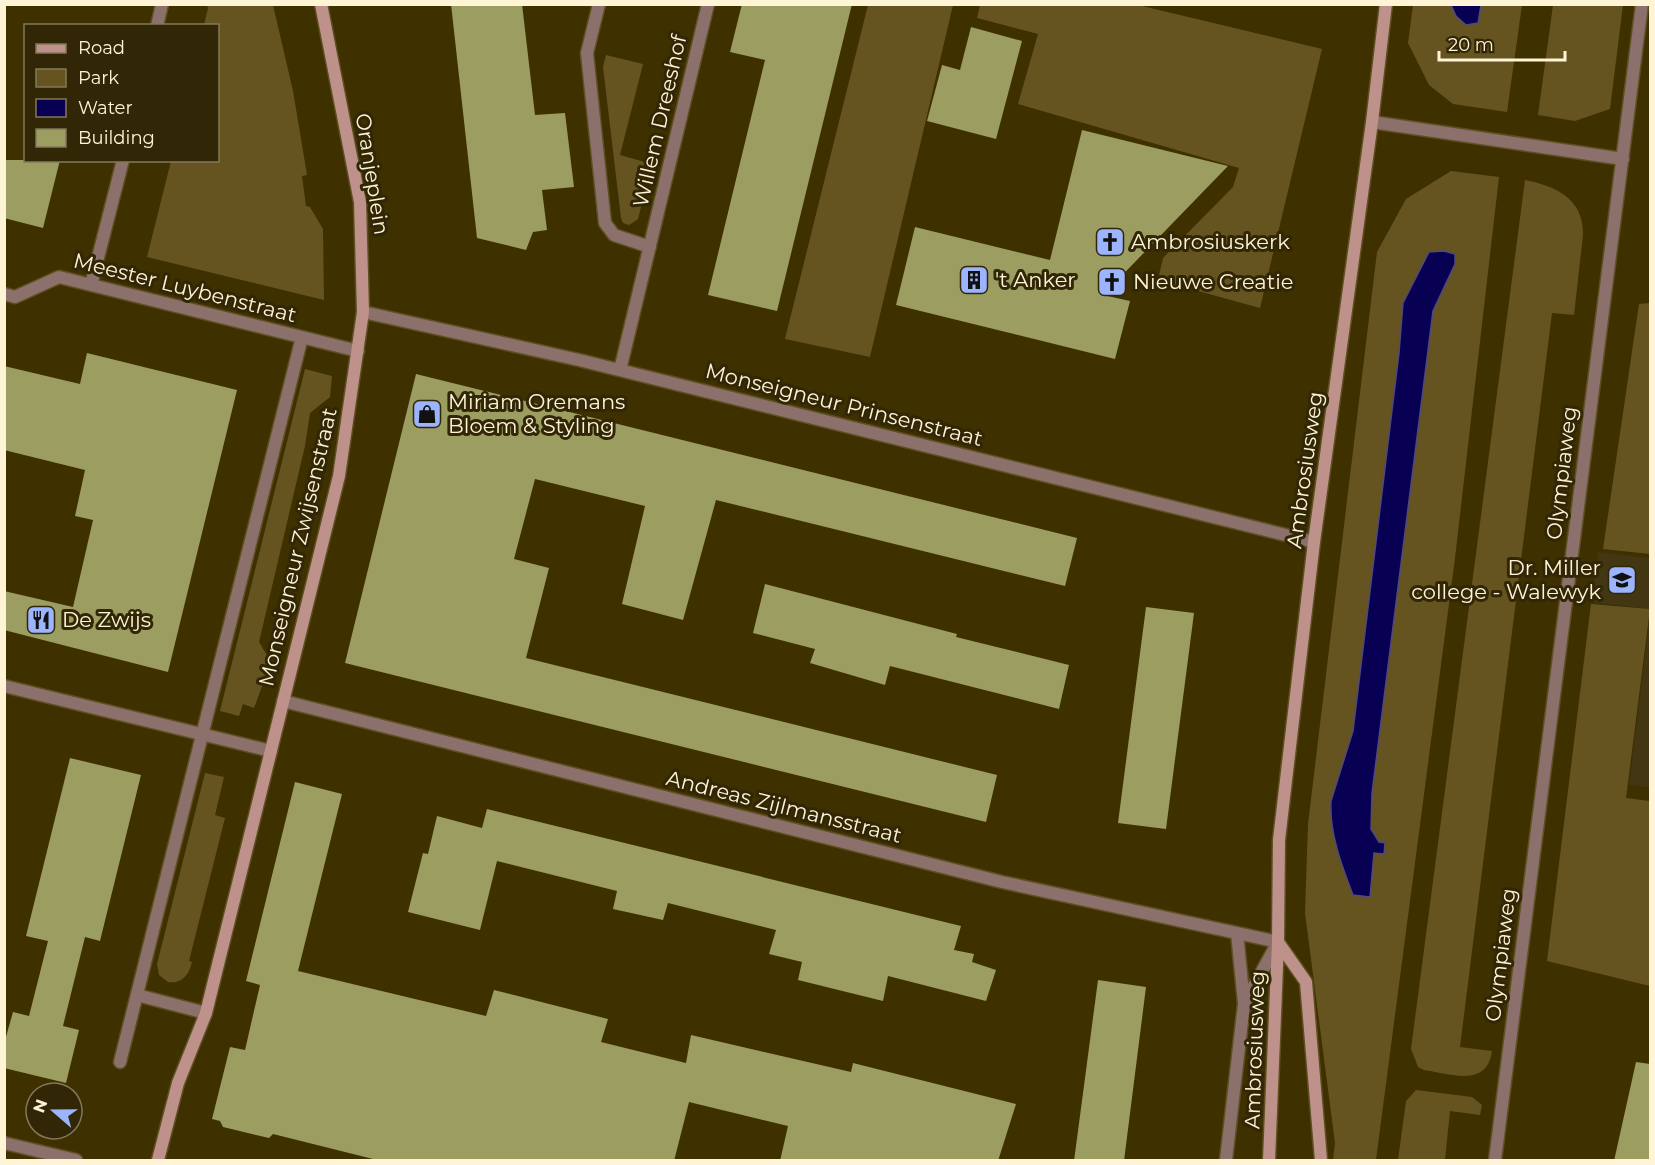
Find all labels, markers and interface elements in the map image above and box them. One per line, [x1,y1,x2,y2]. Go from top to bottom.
legend [24,24,219,162]
scale bar [1439,24,1565,62]
street label: Willem Dreeshof [628,31,692,209]
text: 20 m [1448,34,1494,56]
text: Road [78,37,125,59]
text: Park [78,67,119,89]
text: Water [78,97,133,119]
street label: Oranjeplein [351,111,394,236]
text: Building [78,127,155,149]
church icon: Ambrosiuskerk [1094,226,1126,258]
place label: Ambrosiuskerk [1131,229,1290,254]
street label: Meester Luybenstraat [71,248,299,327]
building icon: 't Anker [958,264,990,296]
church icon: Nieuwe Creatie [1096,266,1128,298]
place label: 't Anker [995,267,1076,292]
place label: Nieuwe Creatie [1133,269,1294,294]
street label: Monseigneur Prinsenstraat [703,358,985,451]
place label: Miriam Oremans Bloem & Styling [448,389,625,438]
street label: Ambrosiusweg [1281,390,1328,550]
shop icon: Miriam Oremans Bloem & Styling [411,398,443,430]
street label: Monseigneur Zwijsenstraat [253,405,342,689]
street label: Olympiaweg [1541,405,1582,541]
place label: Dr. Miller college - Walewyk [1411,555,1601,604]
school or university icon: Dr. Miller college - Walewyk [1606,564,1638,596]
restaurant icon: De Zwijs [25,604,57,636]
place label: De Zwijs [62,607,151,632]
street label: Andreas Zijlmansstraat [664,765,904,848]
street label: Olympiaweg [1480,887,1521,1023]
street label: Ambrosiusweg [1239,971,1270,1129]
north arrow [24,1081,84,1141]
text: N [29,1097,52,1115]

